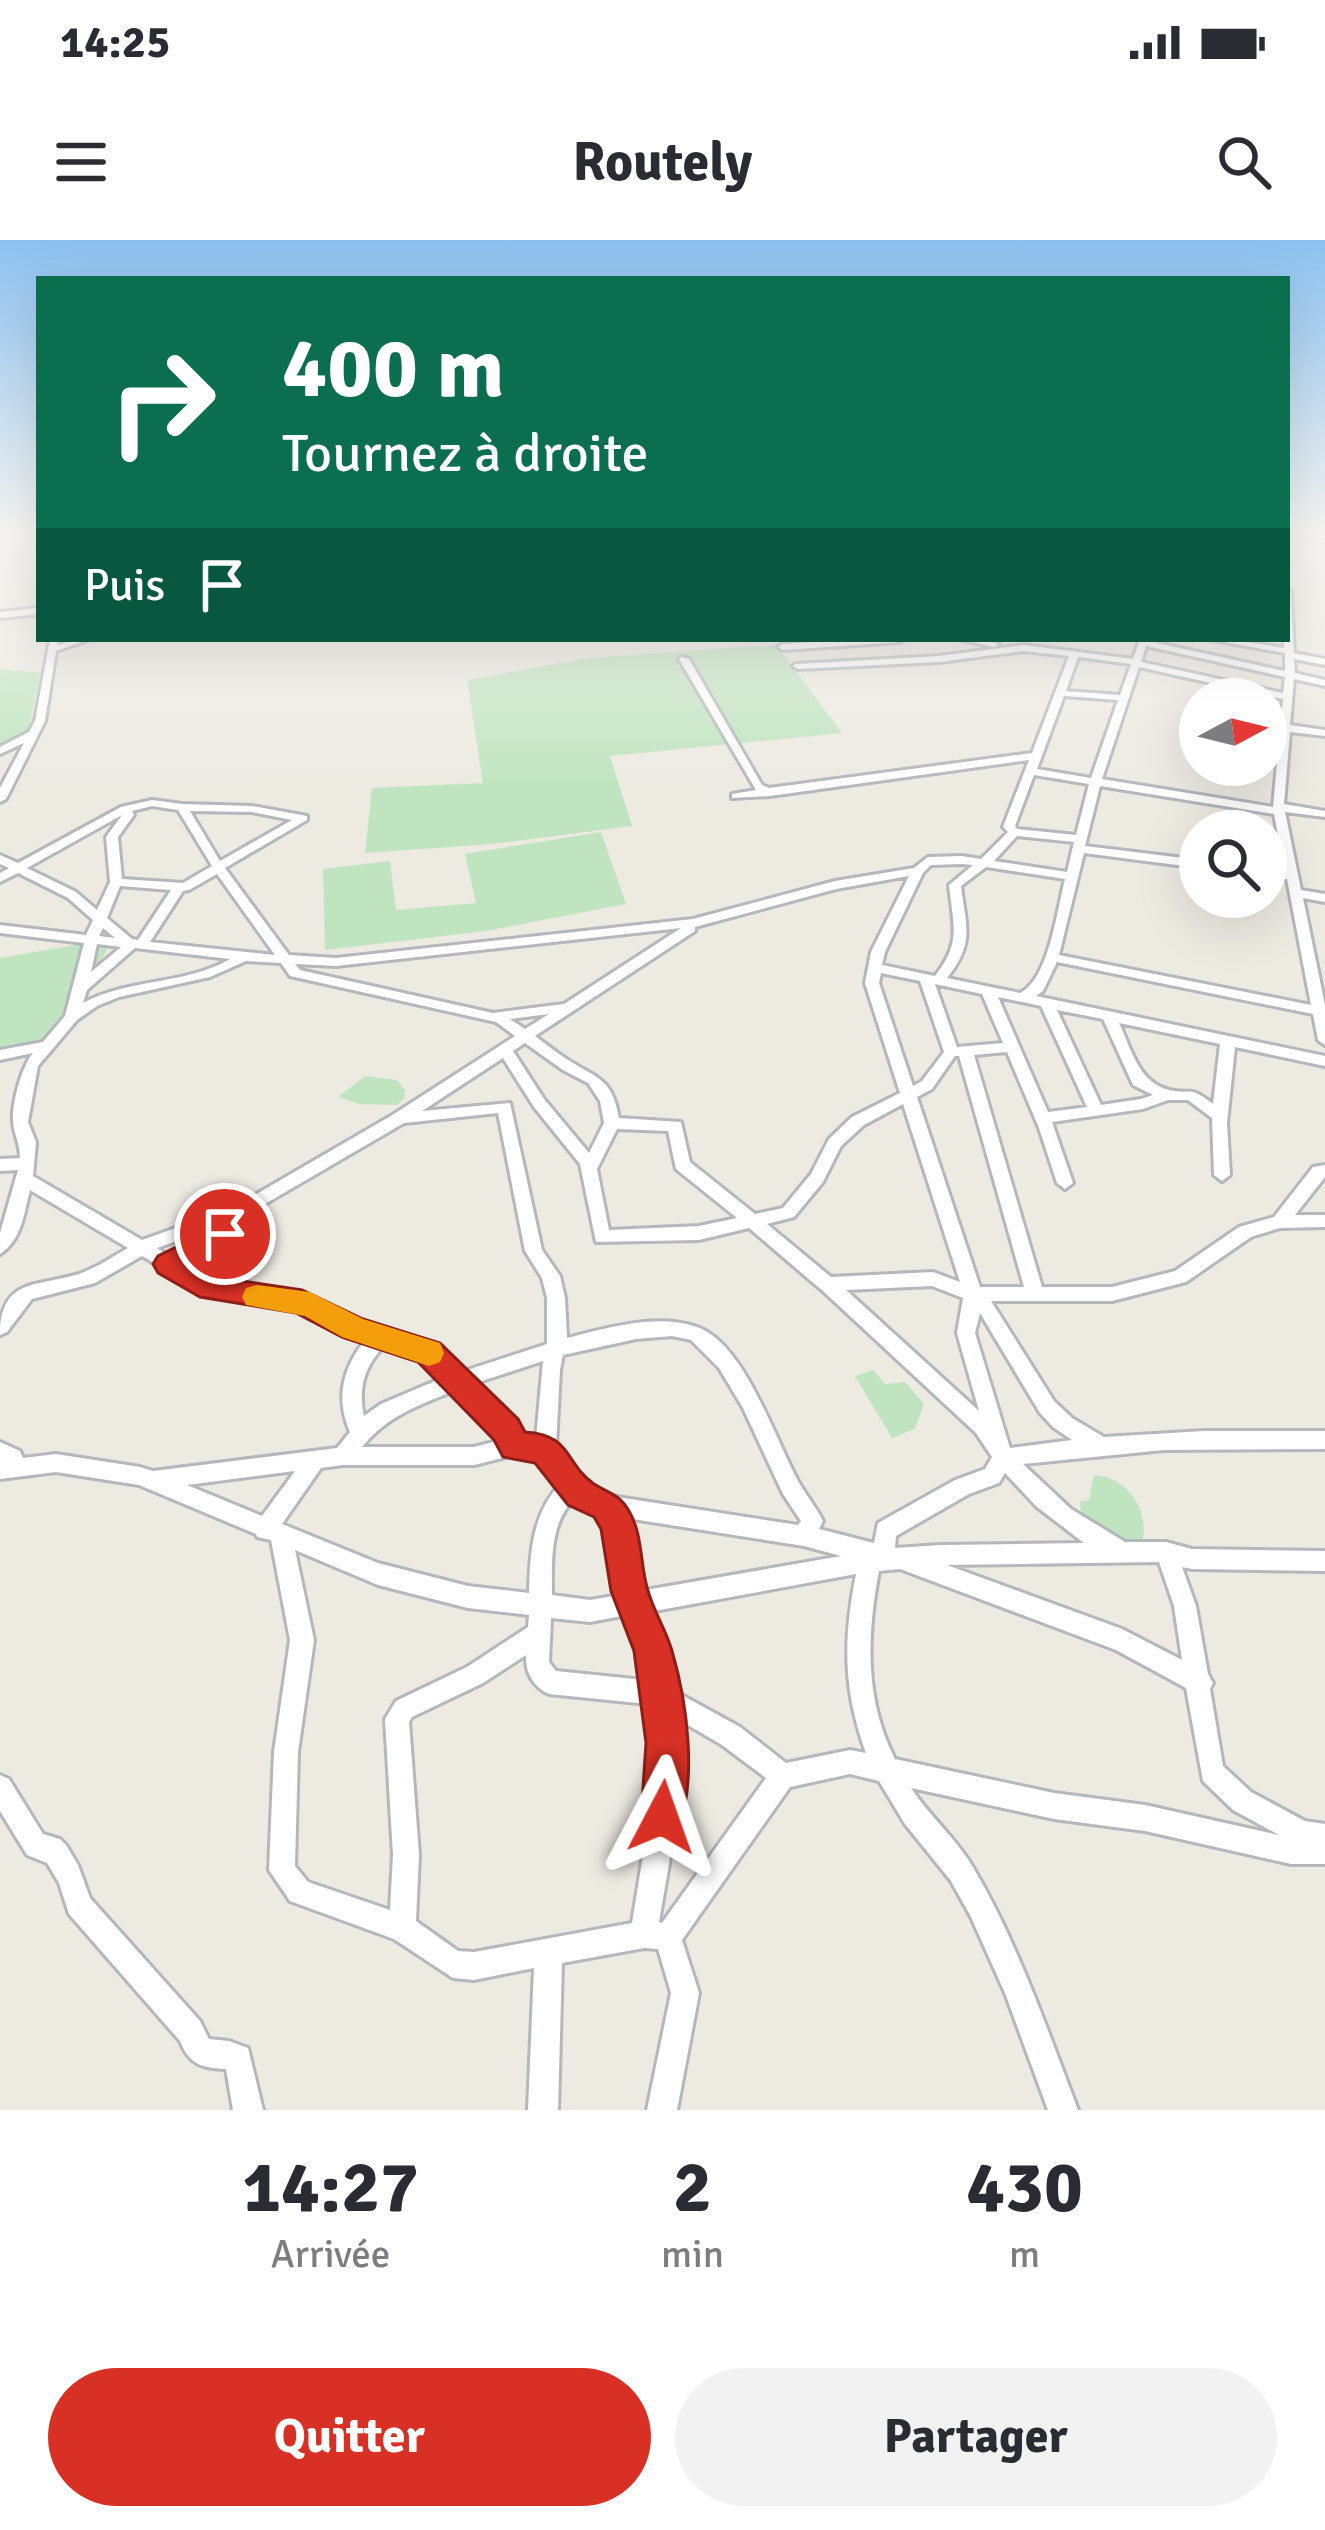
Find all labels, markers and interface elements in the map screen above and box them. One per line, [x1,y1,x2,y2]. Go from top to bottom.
text: 14:25 [60,15,170,70]
icon: menu [48,129,114,195]
text: Routely [573,129,752,196]
icon: search [1211,129,1277,195]
text: 400 m [282,317,504,421]
icon: right [84,324,240,480]
text: Tournez à droite [282,420,649,487]
icon: arrive [189,552,255,618]
text: Puis [84,558,165,613]
north arrow [1179,678,1287,786]
map controls [1179,678,1287,918]
button: search [1179,810,1287,918]
pin [174,1183,276,1285]
icon: arrive [192,1201,258,1267]
position arrow [599,1754,725,1880]
text: 14:27 [242,2143,419,2232]
text: 2 [673,2143,712,2232]
text: 430 [966,2143,1083,2232]
text: Arrivée [271,2230,390,2278]
text: min [661,2230,724,2278]
text: m [1009,2230,1040,2278]
button: Quitter [48,2368,651,2506]
button: Partager [675,2368,1277,2506]

